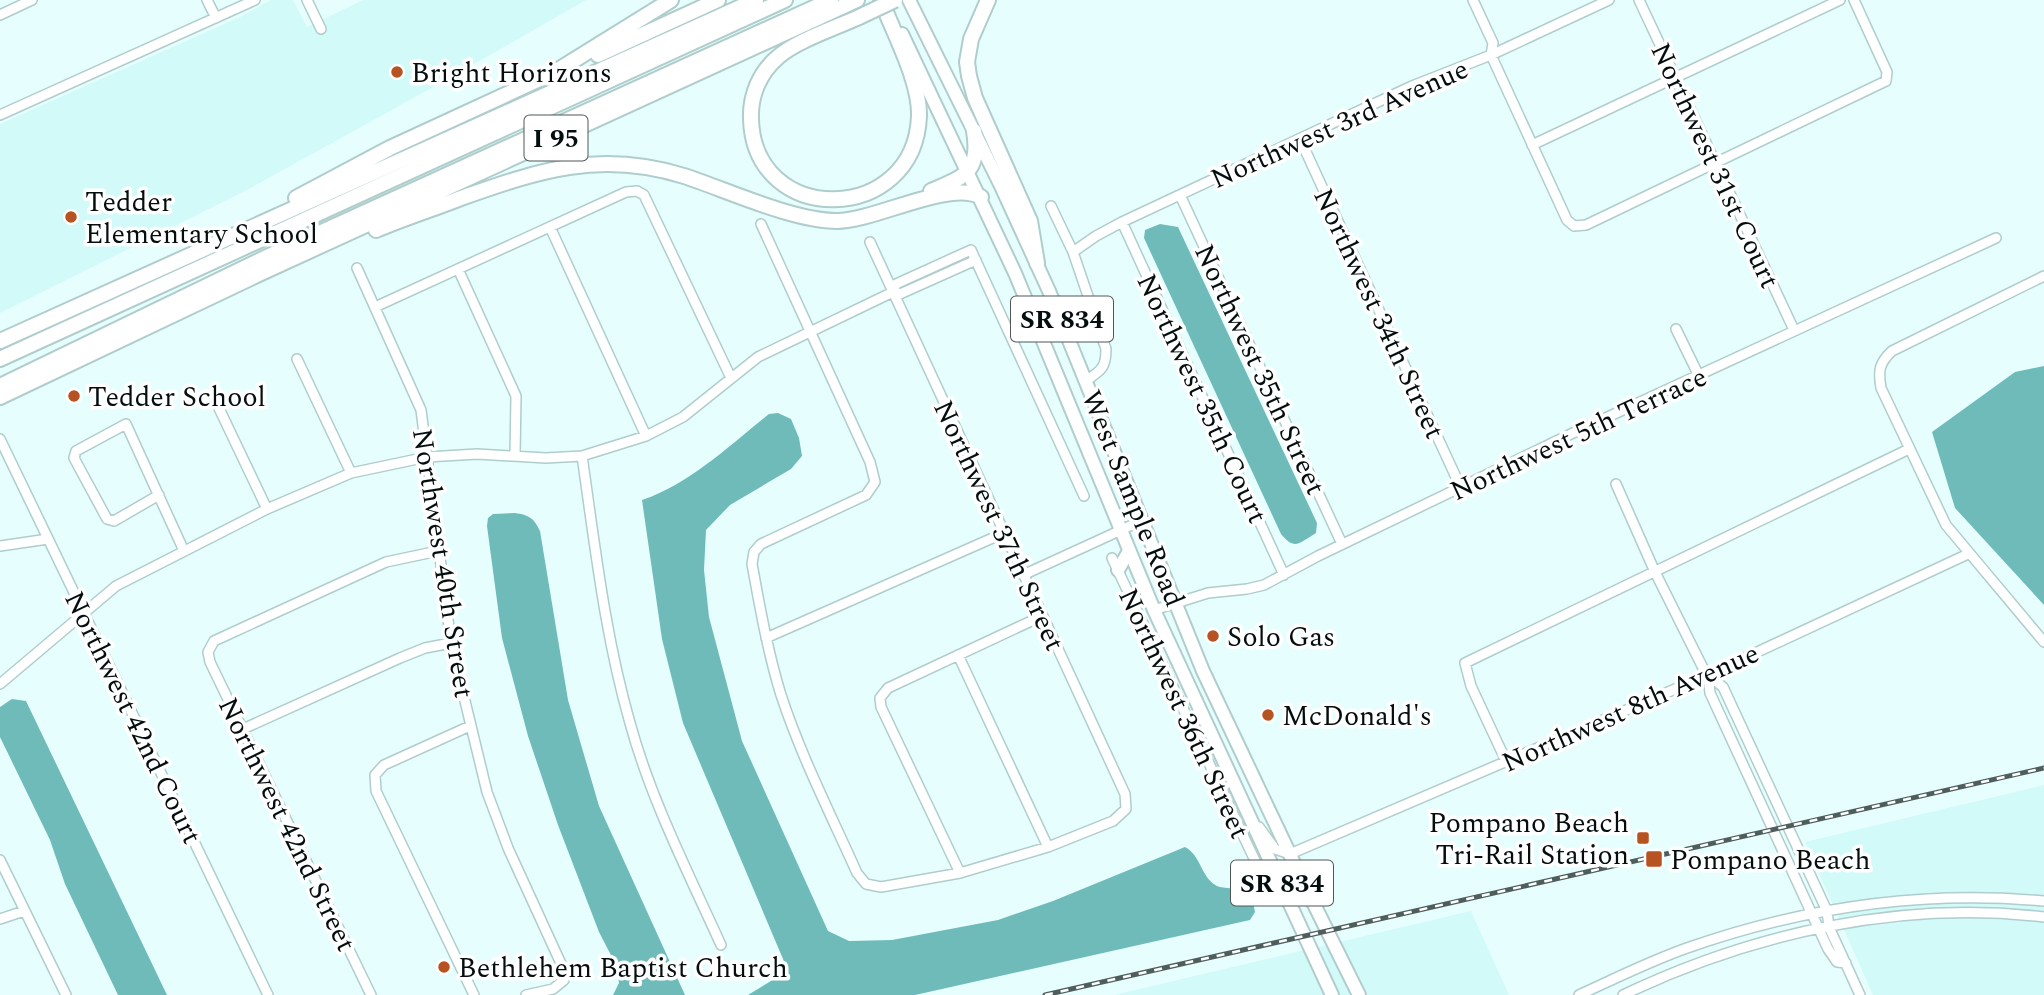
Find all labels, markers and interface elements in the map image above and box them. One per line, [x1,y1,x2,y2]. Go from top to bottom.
street label: Northwest 31st Court [1639,36,1791,296]
street label: Northwest 3rd Avenue [1204,48,1475,201]
place label: Bright Horizons [411,52,612,95]
marker: Bright Horizons [389,64,405,80]
road number: I 95 [524,116,588,160]
place label: Tedder Elementary School [85,181,318,256]
street label: Northwest 34th Street [1302,181,1456,446]
marker: Tedder Elementary School [63,209,79,225]
street label: Northwest 35th Street [1183,237,1337,502]
street label: Northwest 35th Court [1125,267,1278,531]
road number: SR 834 [1011,296,1113,342]
street label: Northwest 5th Terrace [1443,356,1714,513]
place label: Tedder School [88,376,266,419]
street label: West Sample Road [1070,384,1196,613]
marker: Tedder School [66,388,82,404]
street label: Northwest 37th Street [922,393,1076,658]
street label: Northwest 40th Street [400,425,485,701]
street label: Northwest 36th Street [1107,581,1261,846]
street label: Northwest 42nd Court [53,584,213,852]
place label: Solo Gas [1227,616,1335,659]
marker: Solo Gas [1205,628,1221,644]
street label: Northwest 8th Avenue [1495,632,1766,784]
street label: Northwest 42nd Street [206,690,367,959]
place label: McDonald's [1282,695,1432,738]
marker: McDonald's [1260,707,1276,723]
place label: Pompano Beach Tri-Rail Station [1429,802,1629,877]
marker: Pompano Beach Tri-Rail Station [1635,830,1651,846]
place label: Pompano Beach [1670,839,1870,882]
marker: Pompano Beach [1644,849,1664,869]
road number: SR 834 [1231,860,1333,906]
place label: Bethlehem Baptist Church [458,947,788,990]
marker: Bethlehem Baptist Church [436,959,452,975]

